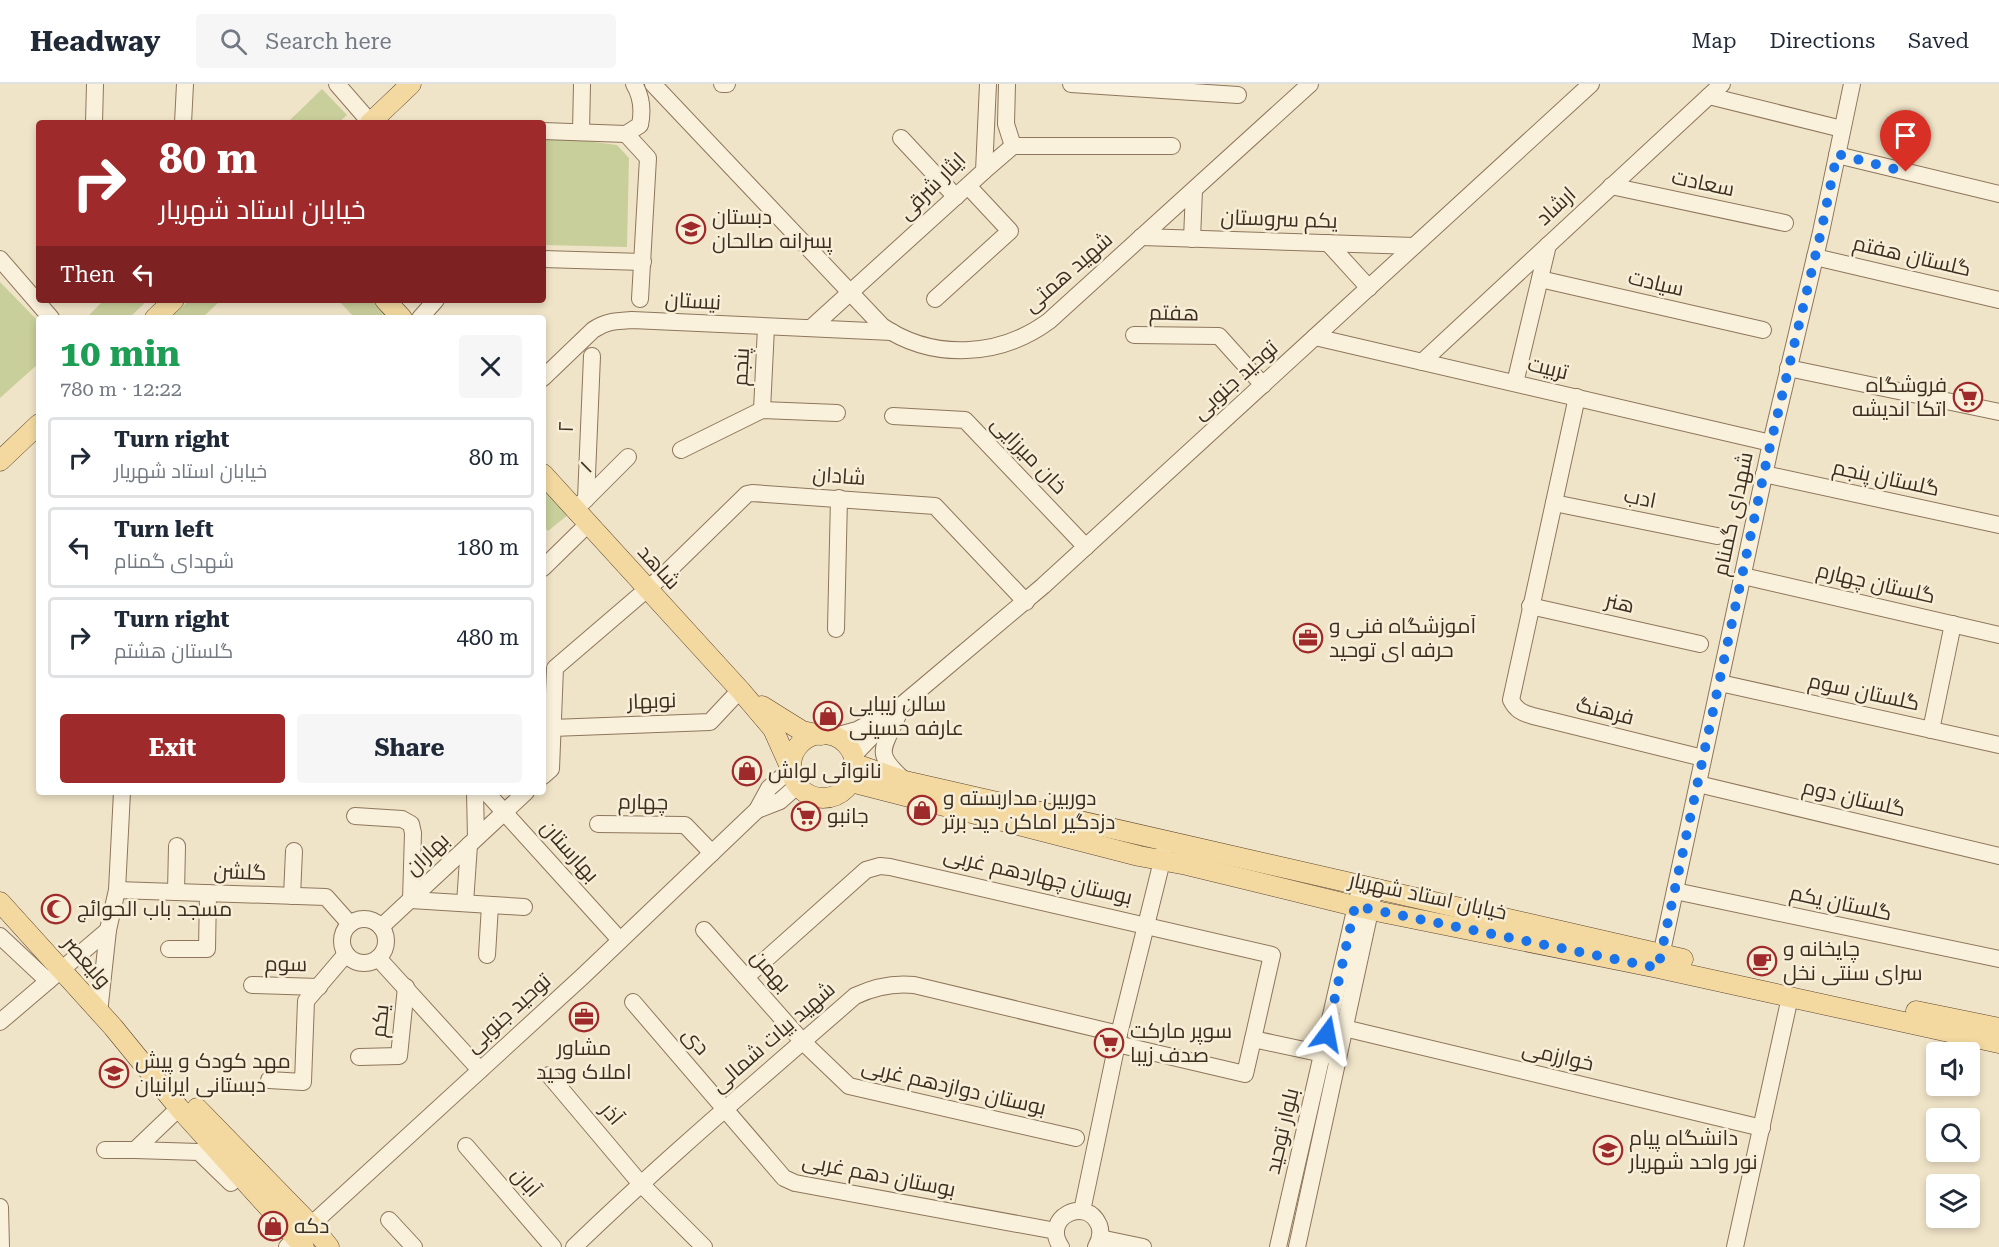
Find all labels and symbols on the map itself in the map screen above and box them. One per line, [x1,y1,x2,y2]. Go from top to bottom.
pin [1880,110,1931,172]
street label: ایثار شرقی [893,147,971,225]
street label: سعادت [1669,165,1737,201]
street label: ارشاد [1531,182,1581,230]
place label: دبستان پسرانه صالحان [712,205,833,255]
street label: یکم سروستان [1220,205,1338,235]
school or university icon: دبستان پسرانه صالحان [675,213,707,245]
street label: شهید همتی [1019,227,1118,318]
street label: گلستان هفتم [1850,231,1973,283]
street label: سیادت [1626,265,1686,301]
street label: نيستان [664,288,722,315]
street label: هفتم [1149,301,1199,327]
street label: توحید جنوبی [1187,335,1283,425]
street label: پنجم [728,347,756,387]
street label: تربیت [1525,352,1571,384]
place label: فروشگاه اتکا اندیشه [1852,373,1947,421]
supermarket icon: فروشگاه اتکا اندیشه [1952,381,1984,413]
street label: خان میرزایی [985,411,1072,499]
street label: ۲ [554,421,578,433]
street label: شهدای گمنام [1708,450,1760,579]
street label: گلستان پنجم [1830,455,1942,503]
street label: ۱ [575,456,597,478]
street label: شادان [811,462,866,491]
street label: ادب [1622,483,1658,513]
street label: شاهد [633,540,685,594]
street label: گلستان چهارم [1814,558,1938,610]
street label: هنر [1602,588,1637,618]
place label: آموزشگاه فنی و حرفه ای توحید [1329,614,1476,663]
office icon: آموزشگاه فنی و حرفه ای توحید [1292,622,1324,654]
street label: گلستان سوم [1806,669,1922,717]
street label: نوبهار [626,688,677,715]
place label: سالن زیبایی عارفه حسینی [849,692,964,741]
street label: فرهنگ [1573,692,1637,730]
shop icon: سالن زیبایی عارفه حسینی [812,700,844,732]
shop icon: نانوائی لواش [731,755,763,787]
place label: نانوائی لواش [768,759,882,784]
street label: گلستان دوم [1800,774,1908,823]
place label: دوربین مداربسته و دزدگیر اماکن دید برتر [942,786,1115,835]
street label: چهارم [618,790,668,816]
shop icon: دوربین مداربسته و دزدگیر اماکن دید برتر [906,794,938,826]
supermarket icon: جانبو [790,800,822,832]
place label: جانبو [827,804,869,828]
street label: بهارستان [535,815,604,888]
street label: بهاران [400,828,454,881]
street label: بوستان چهاردهم غربی [941,843,1135,911]
street label: گلشن [213,859,267,886]
street label: خیابان استاد شهریار [1346,867,1509,925]
street label: گلستان یکم [1787,880,1894,927]
mosque icon: مسجد باب الحوائج [40,893,72,925]
place label: مسجد باب الحوائج [77,897,232,923]
street label: ولیعصر [58,931,116,993]
place label: چایخانه و سرای سنتی نخل [1783,937,1923,986]
street label: بهمن [745,945,796,998]
cafe icon: چایخانه و سرای سنتی نخل [1746,945,1778,977]
street label: سوم [264,952,308,978]
street label: توحید جنوبی [460,968,556,1058]
street label: شهید بیات شمالی [706,977,840,1098]
office icon: مشاور املاک وحید [568,1001,600,1033]
position arrow [1295,1002,1359,1066]
street label: یکم [366,1003,396,1039]
place label: سوپر مارکت صدف زیبا [1130,1019,1232,1067]
street label: دی [677,1022,715,1060]
supermarket icon: سوپر مارکت صدف زیبا [1093,1027,1125,1059]
place label: مشاور املاک وحید [536,1036,632,1084]
street label: خوارزمی [1520,1036,1596,1077]
place label: مهد کودک و پیش دبستانی ایرانیان [135,1049,291,1098]
street label: بوستان دوازدهم غربی [859,1054,1049,1122]
school or university icon: مهد کودک و پیش دبستانی ایرانیان [98,1057,130,1089]
street label: بلوار توحید [1260,1086,1304,1176]
street label: آذر [595,1097,628,1130]
place label: دانشگاه پیام نور واحد شهریار [1628,1126,1758,1175]
school or university icon: دانشگاه پیام نور واحد شهریار [1592,1134,1624,1166]
street label: بوستان دهم غربی [800,1148,958,1204]
street label: آبان [506,1162,546,1203]
shop icon: دکه [257,1210,289,1242]
place label: دکه [294,1214,329,1238]

